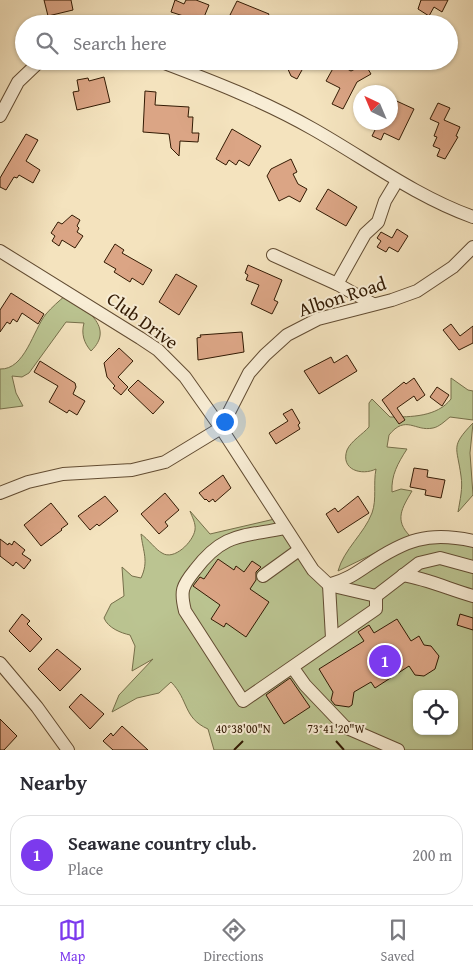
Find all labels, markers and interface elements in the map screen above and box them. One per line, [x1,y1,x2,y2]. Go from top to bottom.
search box [15,15,458,70]
icon: search [33,29,61,57]
text: Search here [73,29,167,57]
north arrow [353,85,398,130]
street label: Albon Road [294,268,390,323]
street label: Club Drive [101,284,185,356]
your location [212,409,238,435]
pin: 1 [369,642,401,680]
map controls [413,690,458,735]
button: locate [413,690,458,735]
text: 40°38'00"N [215,720,271,737]
text: 73°41'20"W [307,720,366,737]
text: Nearby [20,767,87,798]
text: Seawane country club. [68,829,257,857]
text: 1 [33,843,41,867]
text: 200 m [412,843,452,867]
text: Place [68,857,103,881]
tab: Map [58,916,86,966]
tab: Directions [203,916,264,966]
tab: Saved [381,916,415,966]

